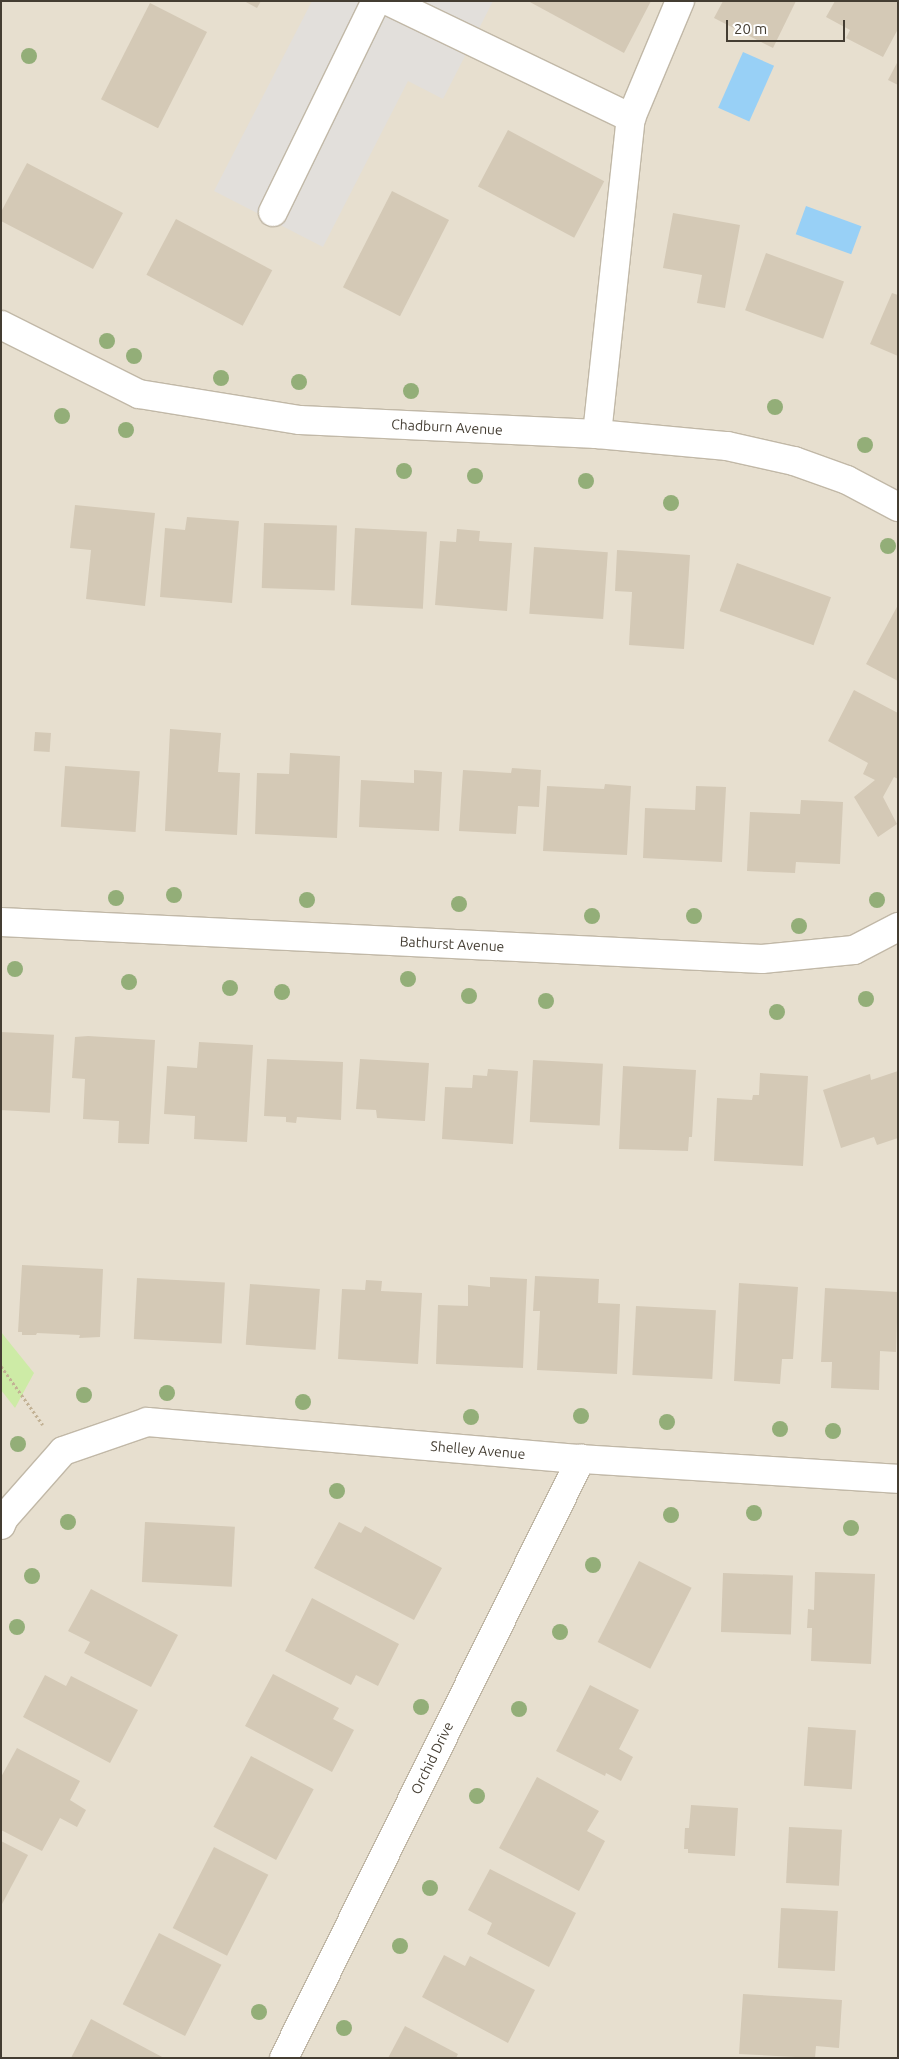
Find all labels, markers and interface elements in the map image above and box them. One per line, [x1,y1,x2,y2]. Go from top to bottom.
scale bar [729,10,848,42]
text: 20 m [734,20,767,37]
street label: Chadburn Avenue [391,416,503,438]
street label: Bathurst Avenue [399,933,505,955]
street label: Shelley Avenue [430,1437,526,1463]
street label: Orchid Drive [407,1719,457,1797]

